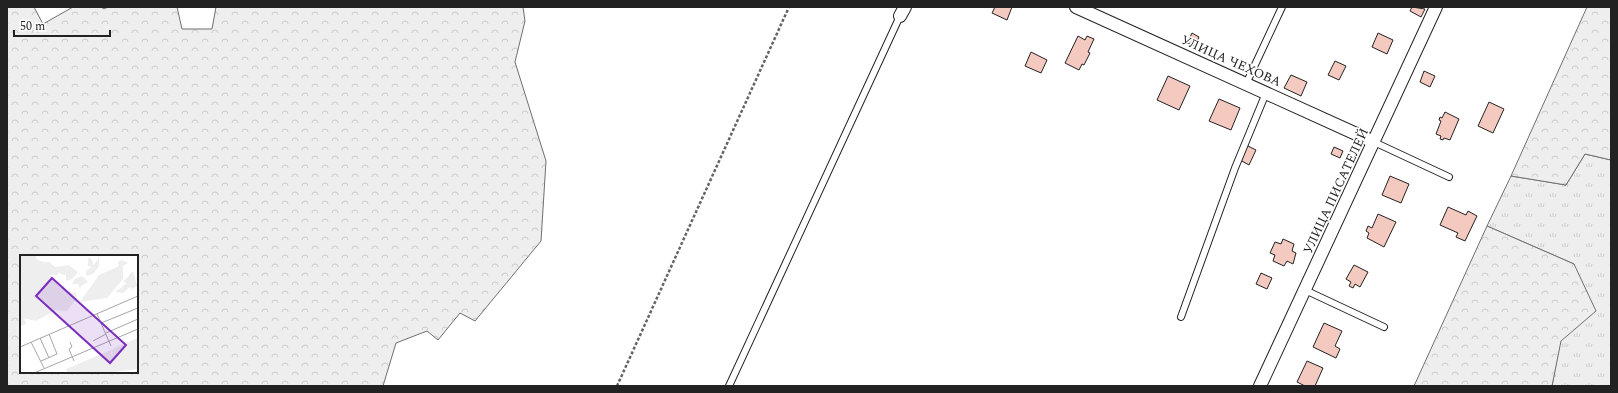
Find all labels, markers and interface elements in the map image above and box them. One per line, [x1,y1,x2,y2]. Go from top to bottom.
scale bar [14,12,110,38]
text: 50 m [20,17,45,36]
street label: УЛИЦА ЧЕХОВА [1178,30,1284,92]
street label: УЛИЦА ПИСАТЕЛЕЙ [1298,125,1374,257]
inset map [20,255,138,373]

